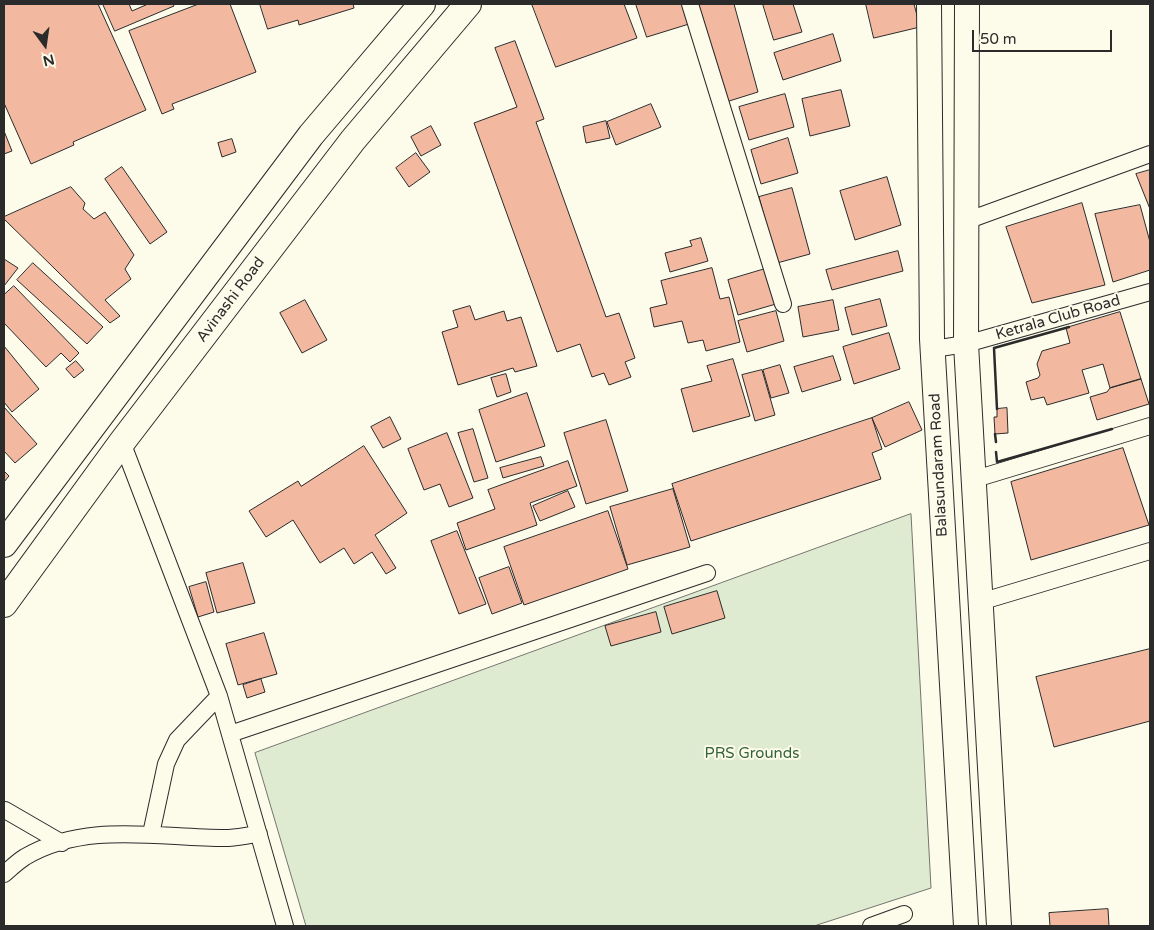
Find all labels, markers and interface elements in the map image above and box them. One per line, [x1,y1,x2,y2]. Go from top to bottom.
north arrow [20,20,70,70]
scale bar [974,20,1114,52]
text: 50 m [980,30,1017,48]
text: N [41,50,56,70]
street label: Avinashi Road [193,254,269,346]
street label: Ketrala Club Road [994,292,1122,344]
street label: Balasundaram Road [926,393,952,537]
park label: PRS Grounds [705,745,799,763]

